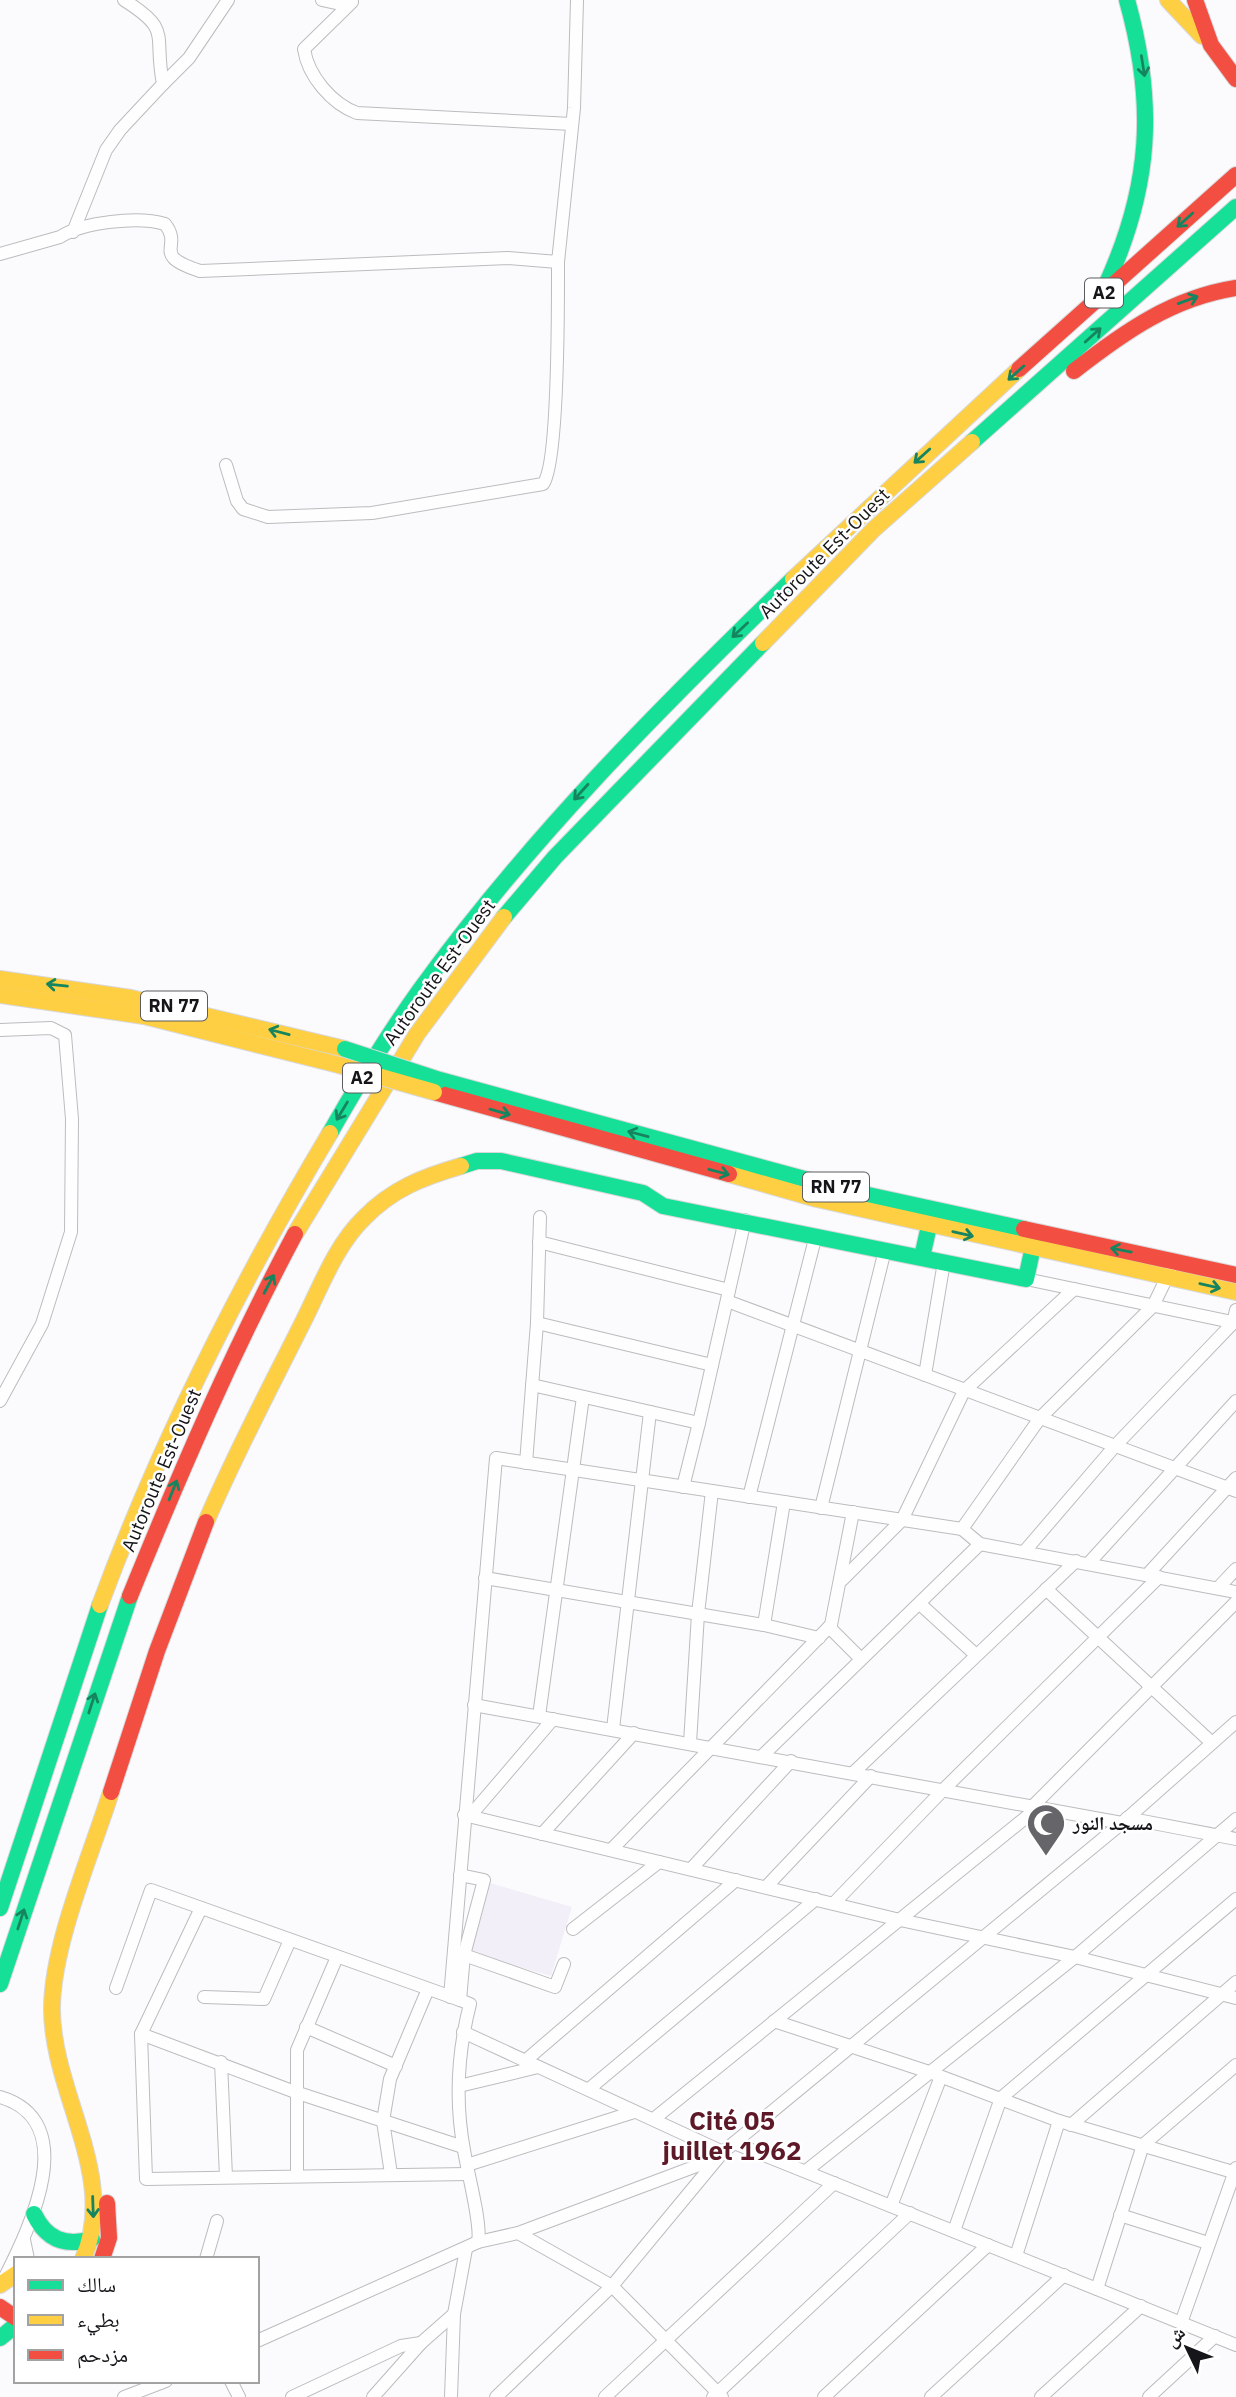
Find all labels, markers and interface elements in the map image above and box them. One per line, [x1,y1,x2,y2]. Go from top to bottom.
one-way arrow [1137,54,1150,77]
one-way arrow [1177,212,1194,229]
road number: A2 [1085,278,1123,307]
one-way arrow [1177,293,1199,305]
one-way arrow [1084,327,1102,343]
one-way arrow [1008,364,1025,381]
one-way arrow [914,448,932,464]
street label: Autoroute Est-Ouest [754,483,894,623]
one-way arrow [732,621,749,638]
one-way arrow [572,783,589,800]
street label: Autoroute Est-Ouest [378,894,500,1050]
one-way arrow [46,978,69,991]
road number: RN 77 [141,992,207,1021]
one-way arrow [269,1025,291,1038]
road number: A2 [343,1064,381,1092]
one-way arrow [335,1101,349,1121]
one-way arrow [488,1106,510,1119]
one-way arrow [627,1127,649,1140]
one-way arrow [707,1166,730,1179]
road number: RN 77 [803,1172,869,1202]
one-way arrow [951,1227,974,1241]
one-way arrow [1110,1243,1133,1257]
one-way arrow [263,1274,276,1295]
one-way arrow [1198,1280,1221,1294]
street label: Autoroute Est-Ouest [116,1385,206,1555]
one-way arrow [167,1480,180,1502]
one-way arrow [87,1692,99,1714]
mosque icon: مسجد النور [1025,1802,1067,1857]
place label: مسجد النور [1072,1811,1153,1835]
one-way arrow [16,1908,29,1930]
district label: Cité 05 juillet 1962 [661,2103,802,2167]
one-way arrow [87,2195,100,2218]
legend [14,2257,259,2383]
text: سالك [77,2270,116,2298]
text: بطيء [77,2305,120,2336]
north arrow [1152,2313,1222,2383]
text: ش [1159,2321,1190,2352]
text: مزدحم [77,2340,128,2369]

